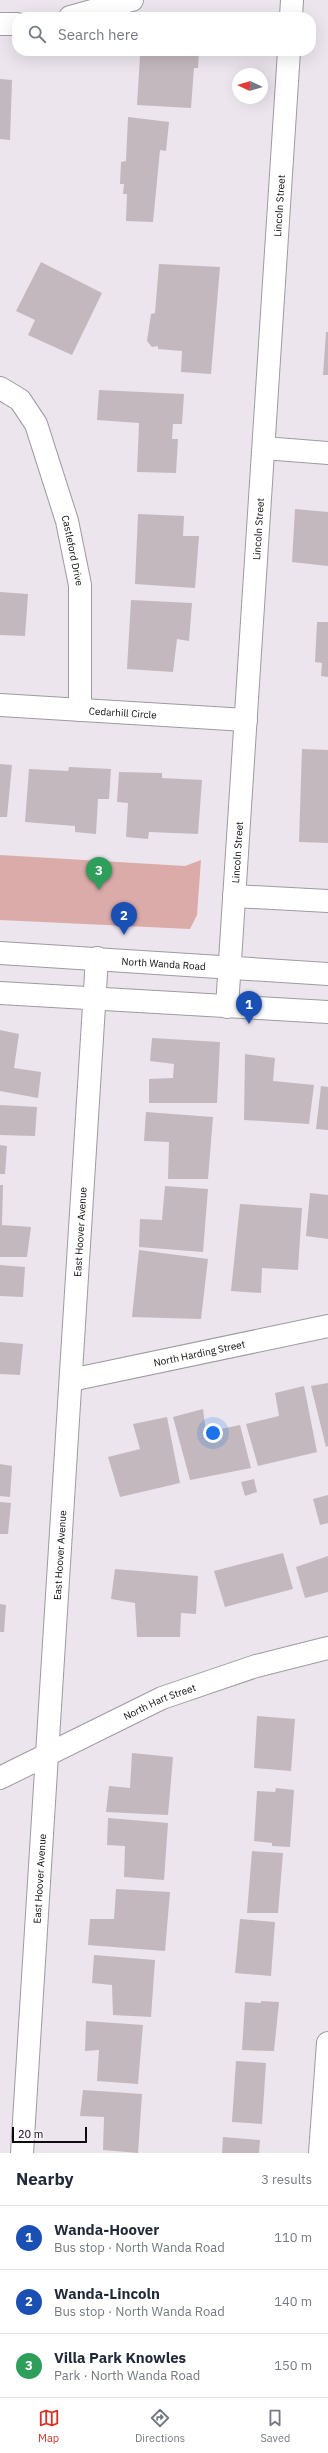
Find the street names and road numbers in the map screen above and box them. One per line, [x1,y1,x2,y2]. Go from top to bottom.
street label: Lincoln Street [270,174,287,237]
street label: Lincoln Street [250,497,267,560]
street label: Castleford Drive [59,513,87,587]
street label: Cedarhill Circle [88,704,158,721]
street label: Lincoln Street [229,820,246,884]
street label: North Wanda Road [121,954,206,973]
street label: East Hoover Avenue [71,1186,89,1277]
street label: North Harding Street [152,1337,247,1369]
street label: East Hoover Avenue [50,1509,69,1600]
street label: North Hart Street [121,1680,198,1723]
street label: East Hoover Avenue [30,1833,49,1924]

